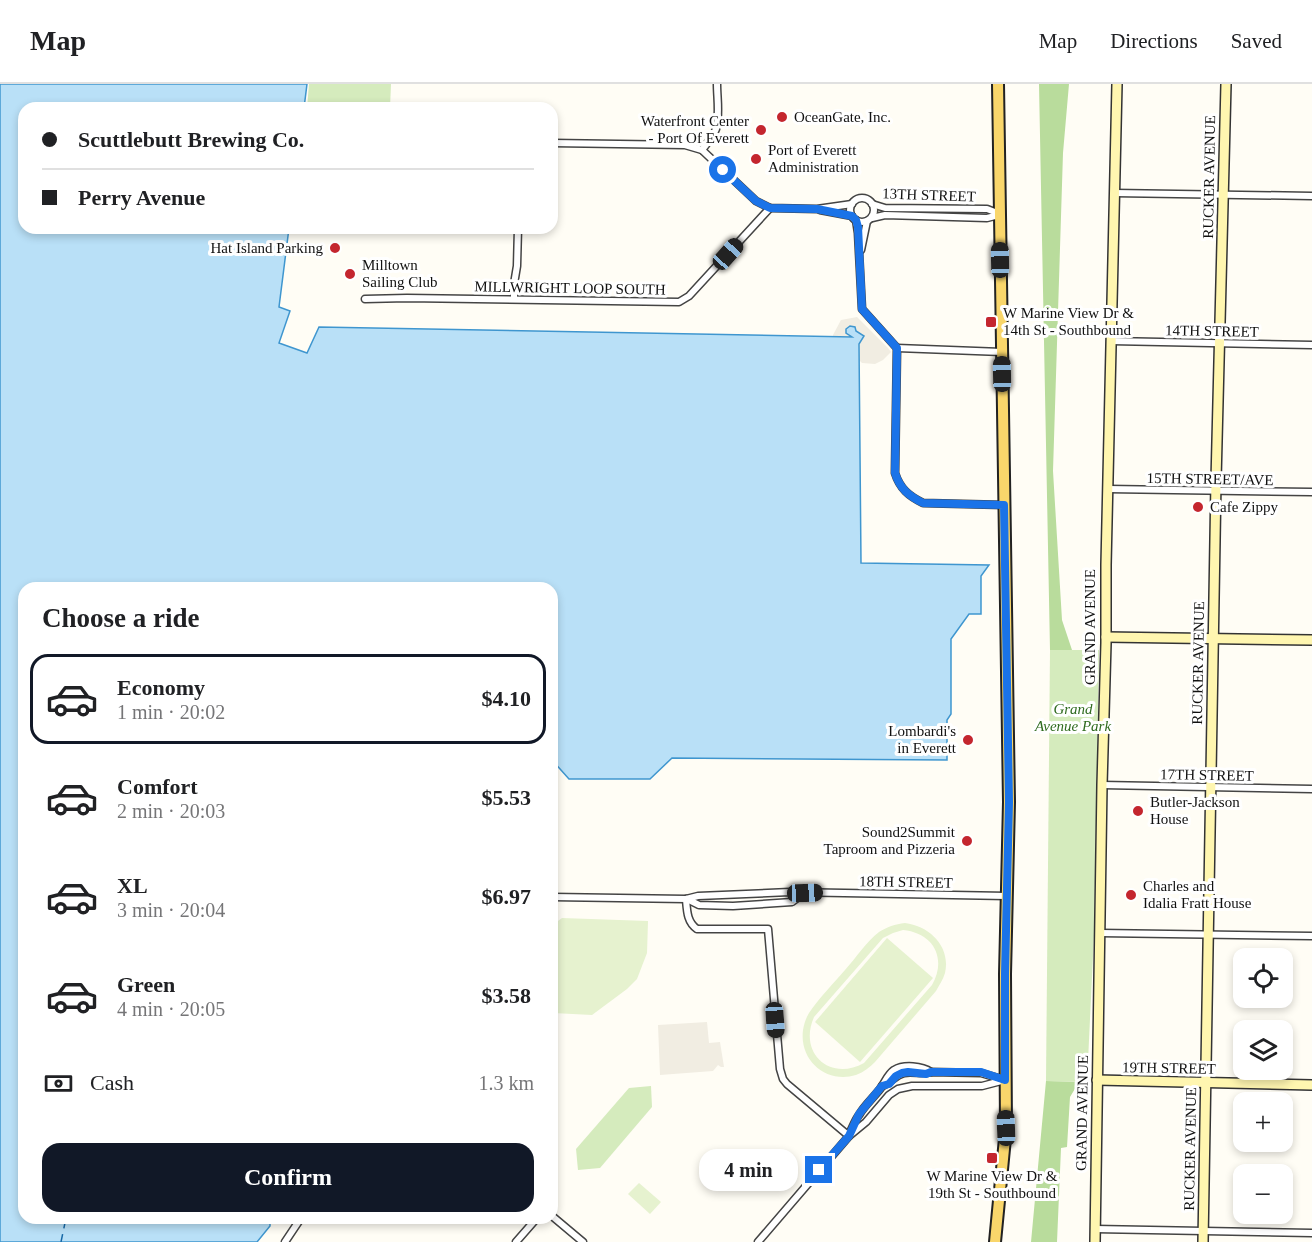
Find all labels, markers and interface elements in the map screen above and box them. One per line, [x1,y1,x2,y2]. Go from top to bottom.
text: Map [30,25,86,56]
text: Map [1039,29,1077,53]
text: Directions [1110,29,1198,53]
text: Saved [1231,29,1282,53]
place label: OceanGate, Inc. [794,109,891,125]
marker: OceanGate, Inc. [775,110,789,124]
place label: Waterfront Center - Port Of Everett [641,113,750,146]
street label: RUCKER AVENUE [1200,115,1218,239]
marker: Waterfront Center - Port Of Everett [754,123,768,137]
text: Scuttlebutt Brewing Co. [78,127,304,152]
place label: Port of Everett Administration [768,142,859,175]
marker: Port of Everett Administration [749,152,763,166]
route start [709,156,736,183]
text: Perry Avenue [78,185,205,210]
street label: 13TH STREET [882,185,976,205]
car [709,235,747,273]
place label: Hat Island Parking [211,240,323,256]
marker: Hat Island Parking [328,241,342,255]
car [991,242,1009,278]
place label: Milltown Sailing Club [362,257,437,290]
marker: Milltown Sailing Club [343,267,357,281]
street label: MILLWRIGHT LOOP SOUTH [474,278,666,298]
place label: W Marine View Dr & 14th St - Southbound [1003,305,1134,338]
marker: W Marine View Dr & 14th St - Southbound [984,315,998,329]
street label: 14TH STREET [1165,322,1259,340]
car [993,356,1011,392]
street label: 15TH STREET/AVE [1146,470,1274,488]
place label: Cafe Zippy [1210,499,1278,515]
marker: Cafe Zippy [1191,500,1205,514]
street label: GRAND AVENUE [1082,569,1098,685]
street label: RUCKER AVENUE [1189,601,1207,725]
text: Choose a ride [42,603,200,633]
icon: car [45,672,99,726]
text: Economy [117,675,205,700]
text: $4.10 [482,686,531,711]
text: 1 min · 20:02 [117,701,225,723]
park label: Grand Avenue Park [1034,701,1111,734]
place label: Lombardi's in Everett [888,723,957,756]
marker: Lombardi's in Everett [961,733,975,747]
street label: 17TH STREET [1160,766,1254,784]
icon: car [45,771,99,825]
text: Comfort [117,774,198,799]
text: $5.53 [482,785,531,810]
place label: Butler-Jackson House [1150,794,1240,827]
text: 2 min · 20:03 [117,800,225,822]
marker: Butler-Jackson House [1131,804,1145,818]
place label: Sound2Summit Taproom and Pizzeria [824,824,956,857]
marker: Sound2Summit Taproom and Pizzeria [960,834,974,848]
icon: car [45,870,99,924]
text: XL [117,873,148,898]
street label: 18TH STREET [859,873,953,891]
place label: Charles and Idalia Fratt House [1143,878,1252,911]
car [787,883,823,903]
text: $6.97 [482,884,531,909]
marker: Charles and Idalia Fratt House [1124,888,1138,902]
text: 3 min · 20:04 [117,899,225,921]
map controls [1233,948,1293,1224]
button: locate [1233,948,1293,1008]
icon: car [45,969,99,1023]
text: Green [117,972,175,997]
text: $3.58 [482,983,531,1008]
text: 4 min · 20:05 [117,998,225,1020]
car [765,1001,785,1039]
button: layers [1233,1020,1293,1080]
street label: GRAND AVENUE [1073,1055,1091,1171]
street label: 19TH STREET [1122,1059,1216,1077]
icon: cash [42,1067,75,1100]
text: Cash [90,1070,134,1095]
text: 1.3 km [478,1072,534,1094]
street label: RUCKER AVENUE [1181,1087,1199,1211]
button: + [1233,1092,1293,1152]
car [996,1110,1016,1146]
button: Confirm [42,1143,534,1212]
callout: 4 min [699,1149,798,1191]
marker: W Marine View Dr & 19th St - Southbound [985,1151,999,1165]
route end [805,1156,832,1183]
text: 4 min [724,1159,773,1181]
button: − [1233,1164,1293,1224]
place label: W Marine View Dr & 19th St - Southbound [926,1168,1058,1201]

